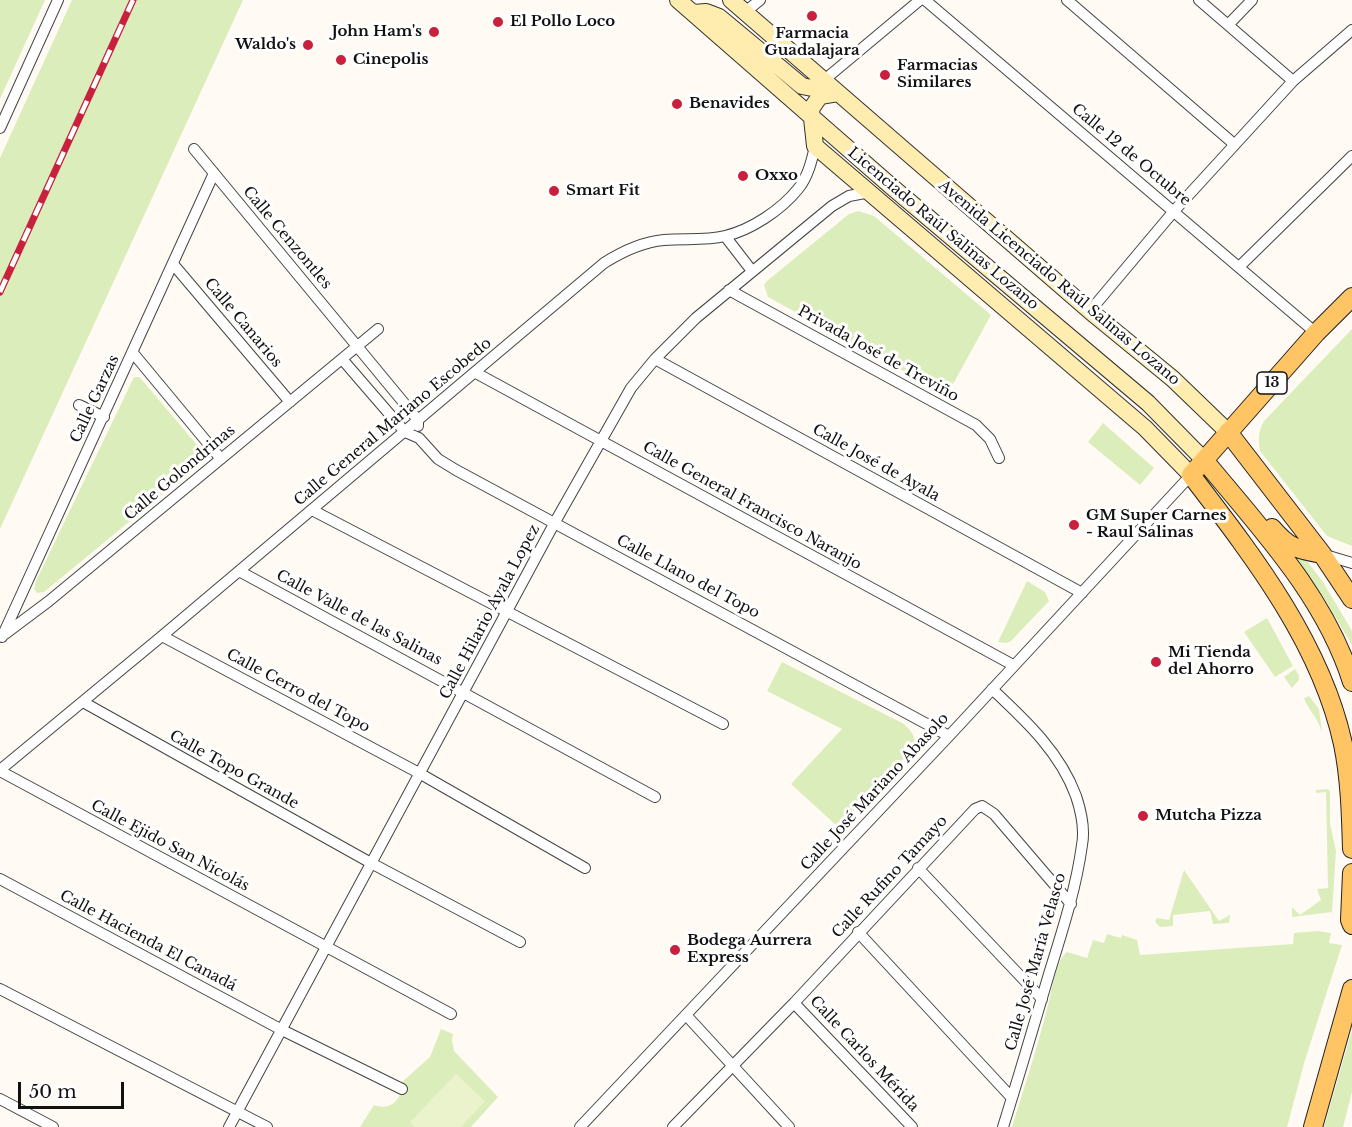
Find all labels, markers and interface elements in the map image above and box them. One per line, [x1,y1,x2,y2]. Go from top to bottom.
marker: Farmacia Guadalajara [805,9,819,23]
place label: El Pollo Loco [510,13,615,31]
marker: El Pollo Loco [491,15,505,29]
place label: John Ham's [332,23,422,41]
marker: John Ham's [427,25,441,39]
place label: Farmacia Guadalajara [765,25,859,60]
place label: Waldo's [235,36,296,54]
marker: Waldo's [301,38,315,52]
place label: Cinepolis [353,51,429,69]
marker: Cinepolis [334,53,348,67]
place label: Farmacias Similares [897,57,978,92]
marker: Farmacias Similares [878,68,892,82]
place label: Benavides [689,95,770,113]
marker: Benavides [670,97,684,111]
street label: Calle 12 de Octubre [1068,100,1194,210]
street label: Licenciado Raúl Salinas Lozano [844,144,1042,314]
place label: Oxxo [755,167,798,185]
marker: Oxxo [736,169,750,183]
street label: Avenida Licenciado Raúl Salinas Lozano [935,177,1183,389]
place label: Smart Fit [566,182,640,200]
street label: Calle Cenzontles [239,183,335,293]
marker: Smart Fit [547,184,561,198]
street label: Calle Canarios [200,275,286,371]
street label: Privada José de Treviño [794,302,962,406]
street label: Calle General Mariano Escobedo [291,334,495,510]
street label: Calle Garzas [67,352,123,446]
road number: 13 [1257,372,1287,394]
street label: Calle José de Ayala [809,421,943,505]
street label: Calle Golondrinas [121,422,239,524]
street label: Calle General Francisco Naranjo [639,438,865,574]
place label: GM Super Carnes - Raul Salinas [1086,507,1227,542]
marker: GM Super Carnes - Raul Salinas [1067,518,1081,532]
street label: Calle Hilario Ayala Lopez [436,522,544,702]
street label: Calle Llano del Topo [613,532,763,622]
street label: Calle Valle de las Salinas [273,567,445,669]
place label: Mi Tienda del Ahorro [1168,644,1254,679]
street label: Calle Cerro del Topo [223,646,373,736]
marker: Mi Tienda del Ahorro [1149,655,1163,669]
street label: Calle José Mariano Abasolo [797,710,953,874]
street label: Calle Topo Grande [166,727,302,813]
street label: Calle Ejido San Nicolás [88,797,252,895]
place label: Mutcha Pizza [1155,807,1262,825]
marker: Mutcha Pizza [1136,809,1150,823]
street label: Calle Rufino Tamayo [829,812,951,942]
street label: Calle José María Velasco [1002,871,1070,1053]
street label: Calle Hacienda El Canadá [57,887,239,995]
place label: Bodega Aurrera Express [687,932,812,967]
marker: Bodega Aurrera Express [668,943,682,957]
street label: Calle Carlos Mérida [806,992,922,1116]
scale bar [21,1070,128,1108]
text: 50 m [29,1081,77,1103]

